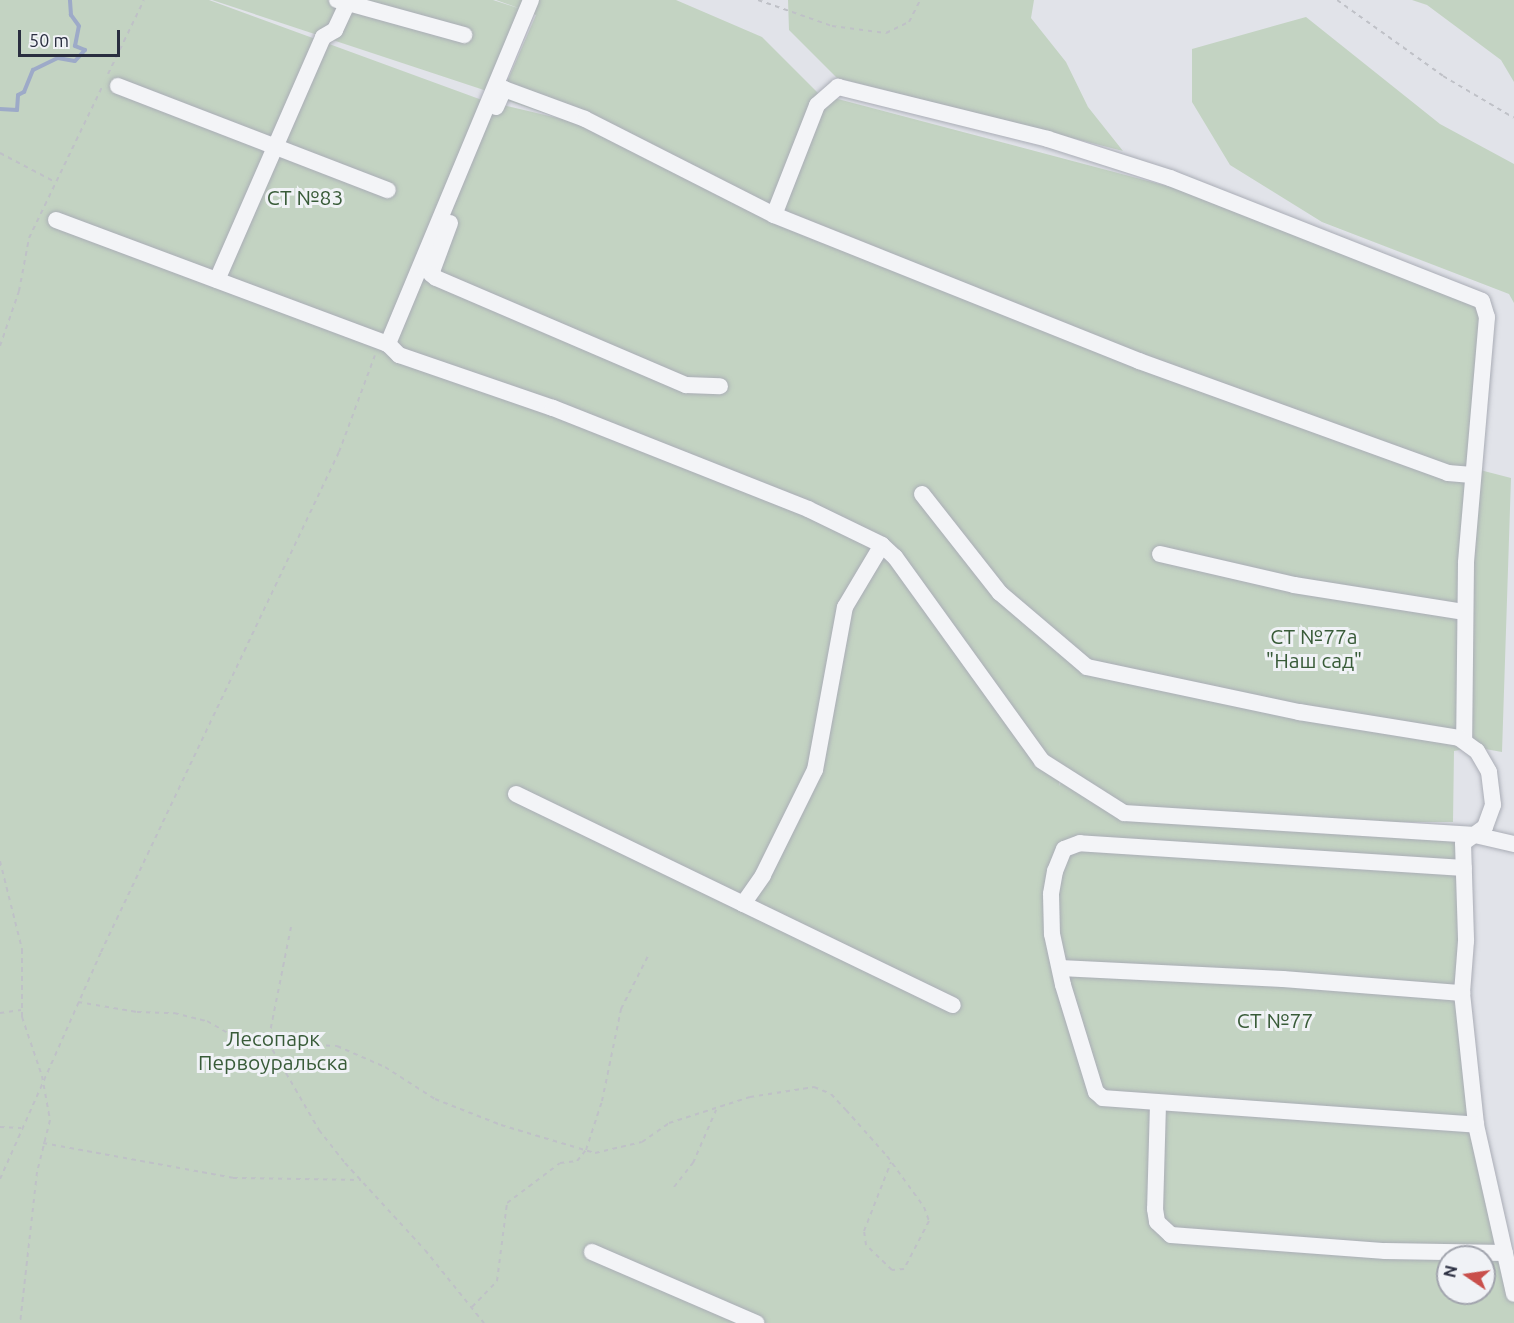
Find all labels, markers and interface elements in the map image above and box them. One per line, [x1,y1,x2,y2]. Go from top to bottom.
scale bar [21,18,123,56]
text: 50 m [29,30,69,50]
park label: СТ №83 [267,184,343,210]
park label: СТ №77а "Наш сад" [1266,623,1362,673]
park label: СТ №77 [1237,1007,1313,1033]
park label: Лесопарк Первоуральска [198,1025,348,1075]
north arrow [1436,1245,1496,1305]
text: N [1440,1264,1461,1279]

